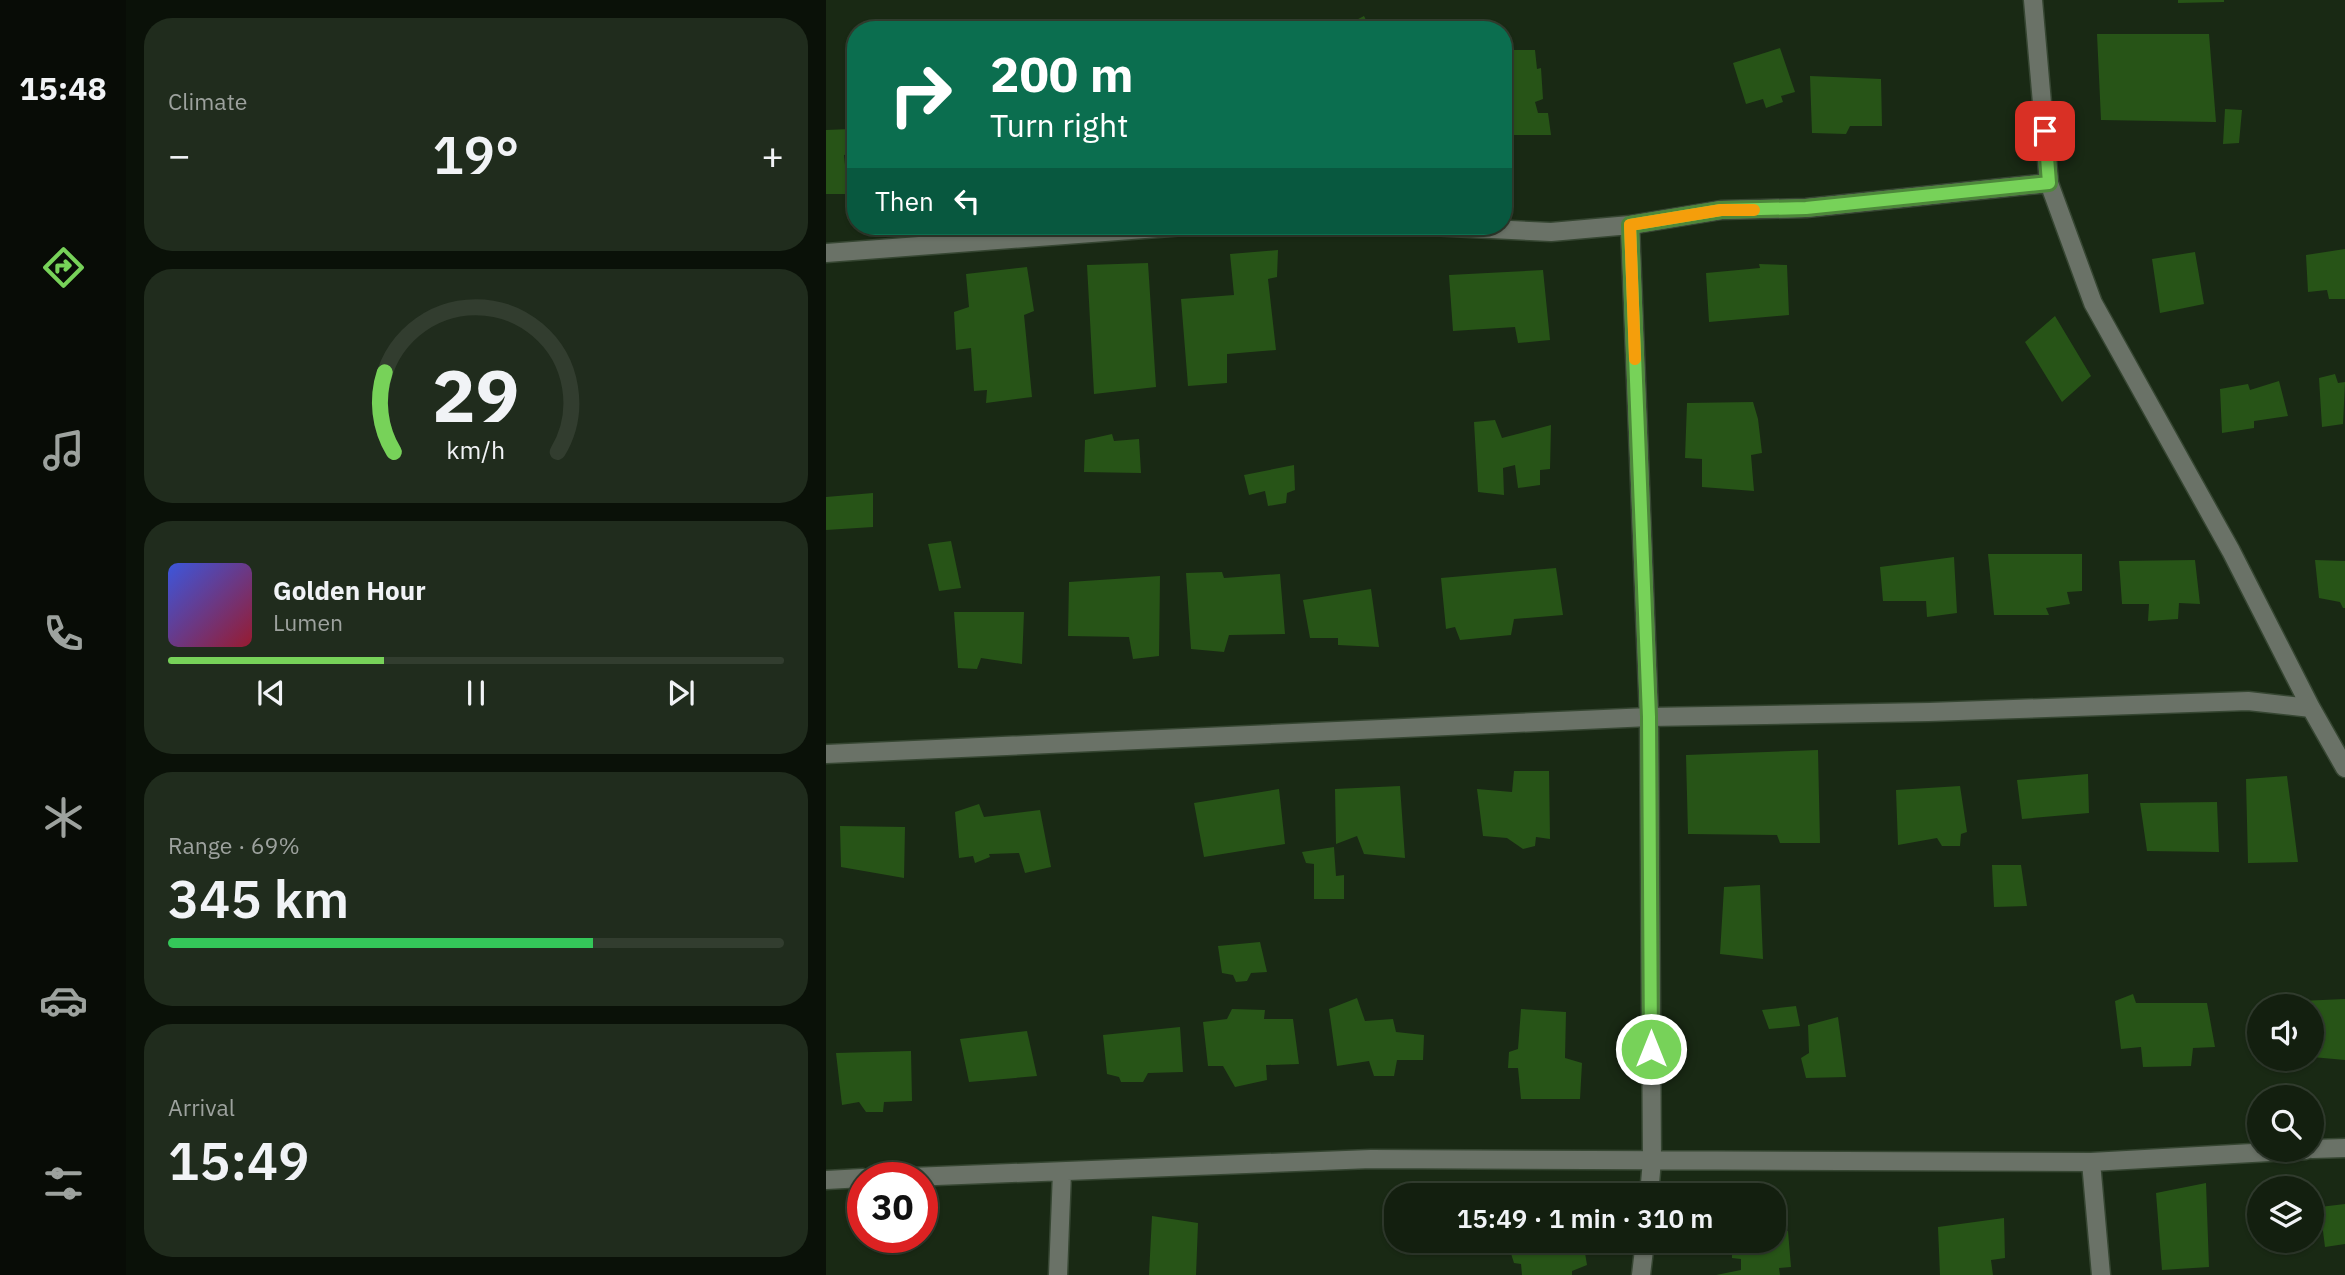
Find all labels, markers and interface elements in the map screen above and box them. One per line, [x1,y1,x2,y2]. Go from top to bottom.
text: 200 m [990,42,1134,105]
icon: right [875,49,966,140]
text: 15:48 [19,67,107,109]
text: Climate [168,86,247,116]
pin [2015,101,2075,161]
text: Turn right [990,104,1128,146]
icon: arrive [2026,112,2064,150]
text: 19° [433,121,519,188]
text: − [168,130,191,179]
text: + [761,130,784,179]
icon: left [948,182,986,220]
text: Then [875,184,934,218]
icon: directions [39,243,88,292]
text: 29 [432,348,520,443]
icon: music [39,426,88,475]
text: km/h [447,433,505,466]
text: Golden Hour [273,573,426,607]
text: Lumen [273,607,343,637]
icon: phone [39,609,88,658]
icon: previous [252,674,290,712]
icon: pause [457,674,495,712]
icon: next [662,674,700,712]
icon: climate [39,793,88,842]
text: Range · 69% [168,830,300,860]
text: 345 km [168,865,349,932]
icon: car [39,976,88,1025]
map controls [2247,994,2324,1253]
button: sound [2247,994,2324,1071]
position arrow [1614,1012,1688,1086]
button: search [2247,1085,2324,1162]
text: Arrival [168,1092,235,1122]
text: 15:49 [168,1127,309,1194]
icon: filters [39,1159,88,1208]
speed limit sign: 30 [847,1162,938,1253]
button: layers [2247,1176,2324,1253]
text: 15:49 · 1 min · 310 m [1457,1201,1713,1235]

